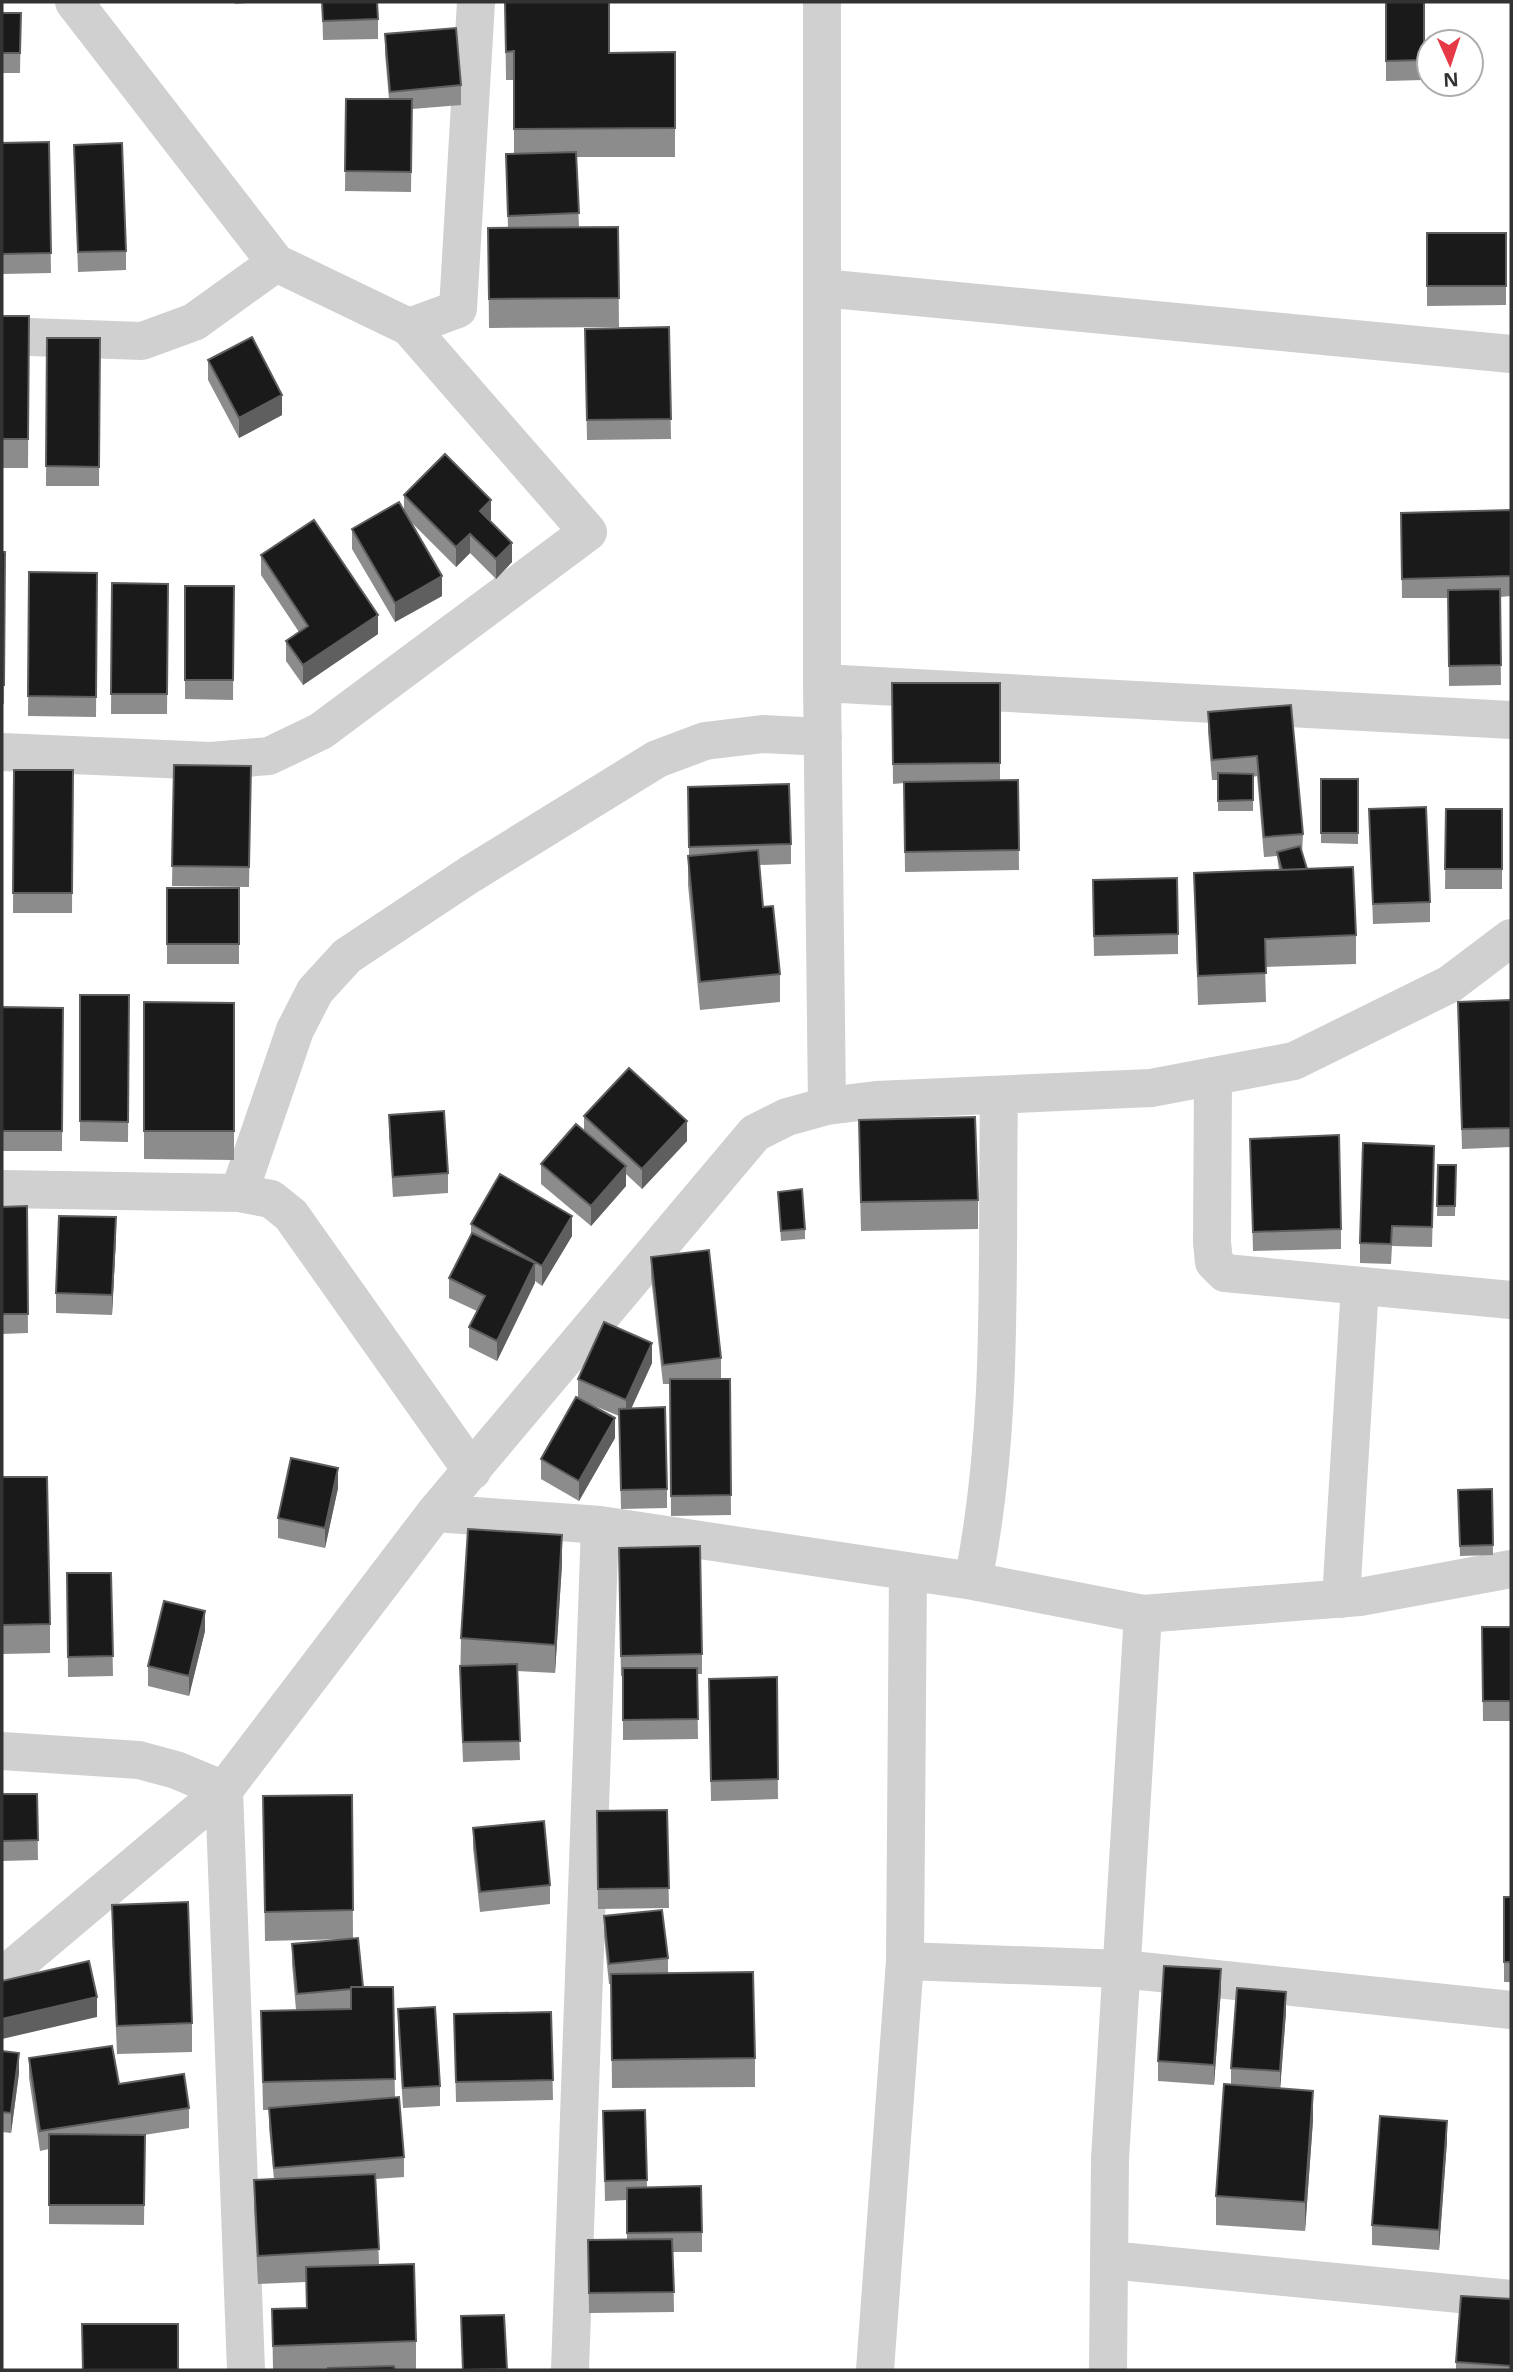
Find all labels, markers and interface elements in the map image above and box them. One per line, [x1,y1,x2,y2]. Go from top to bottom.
north arrow [1415,28,1485,98]
text: N [1442,67,1459,93]

